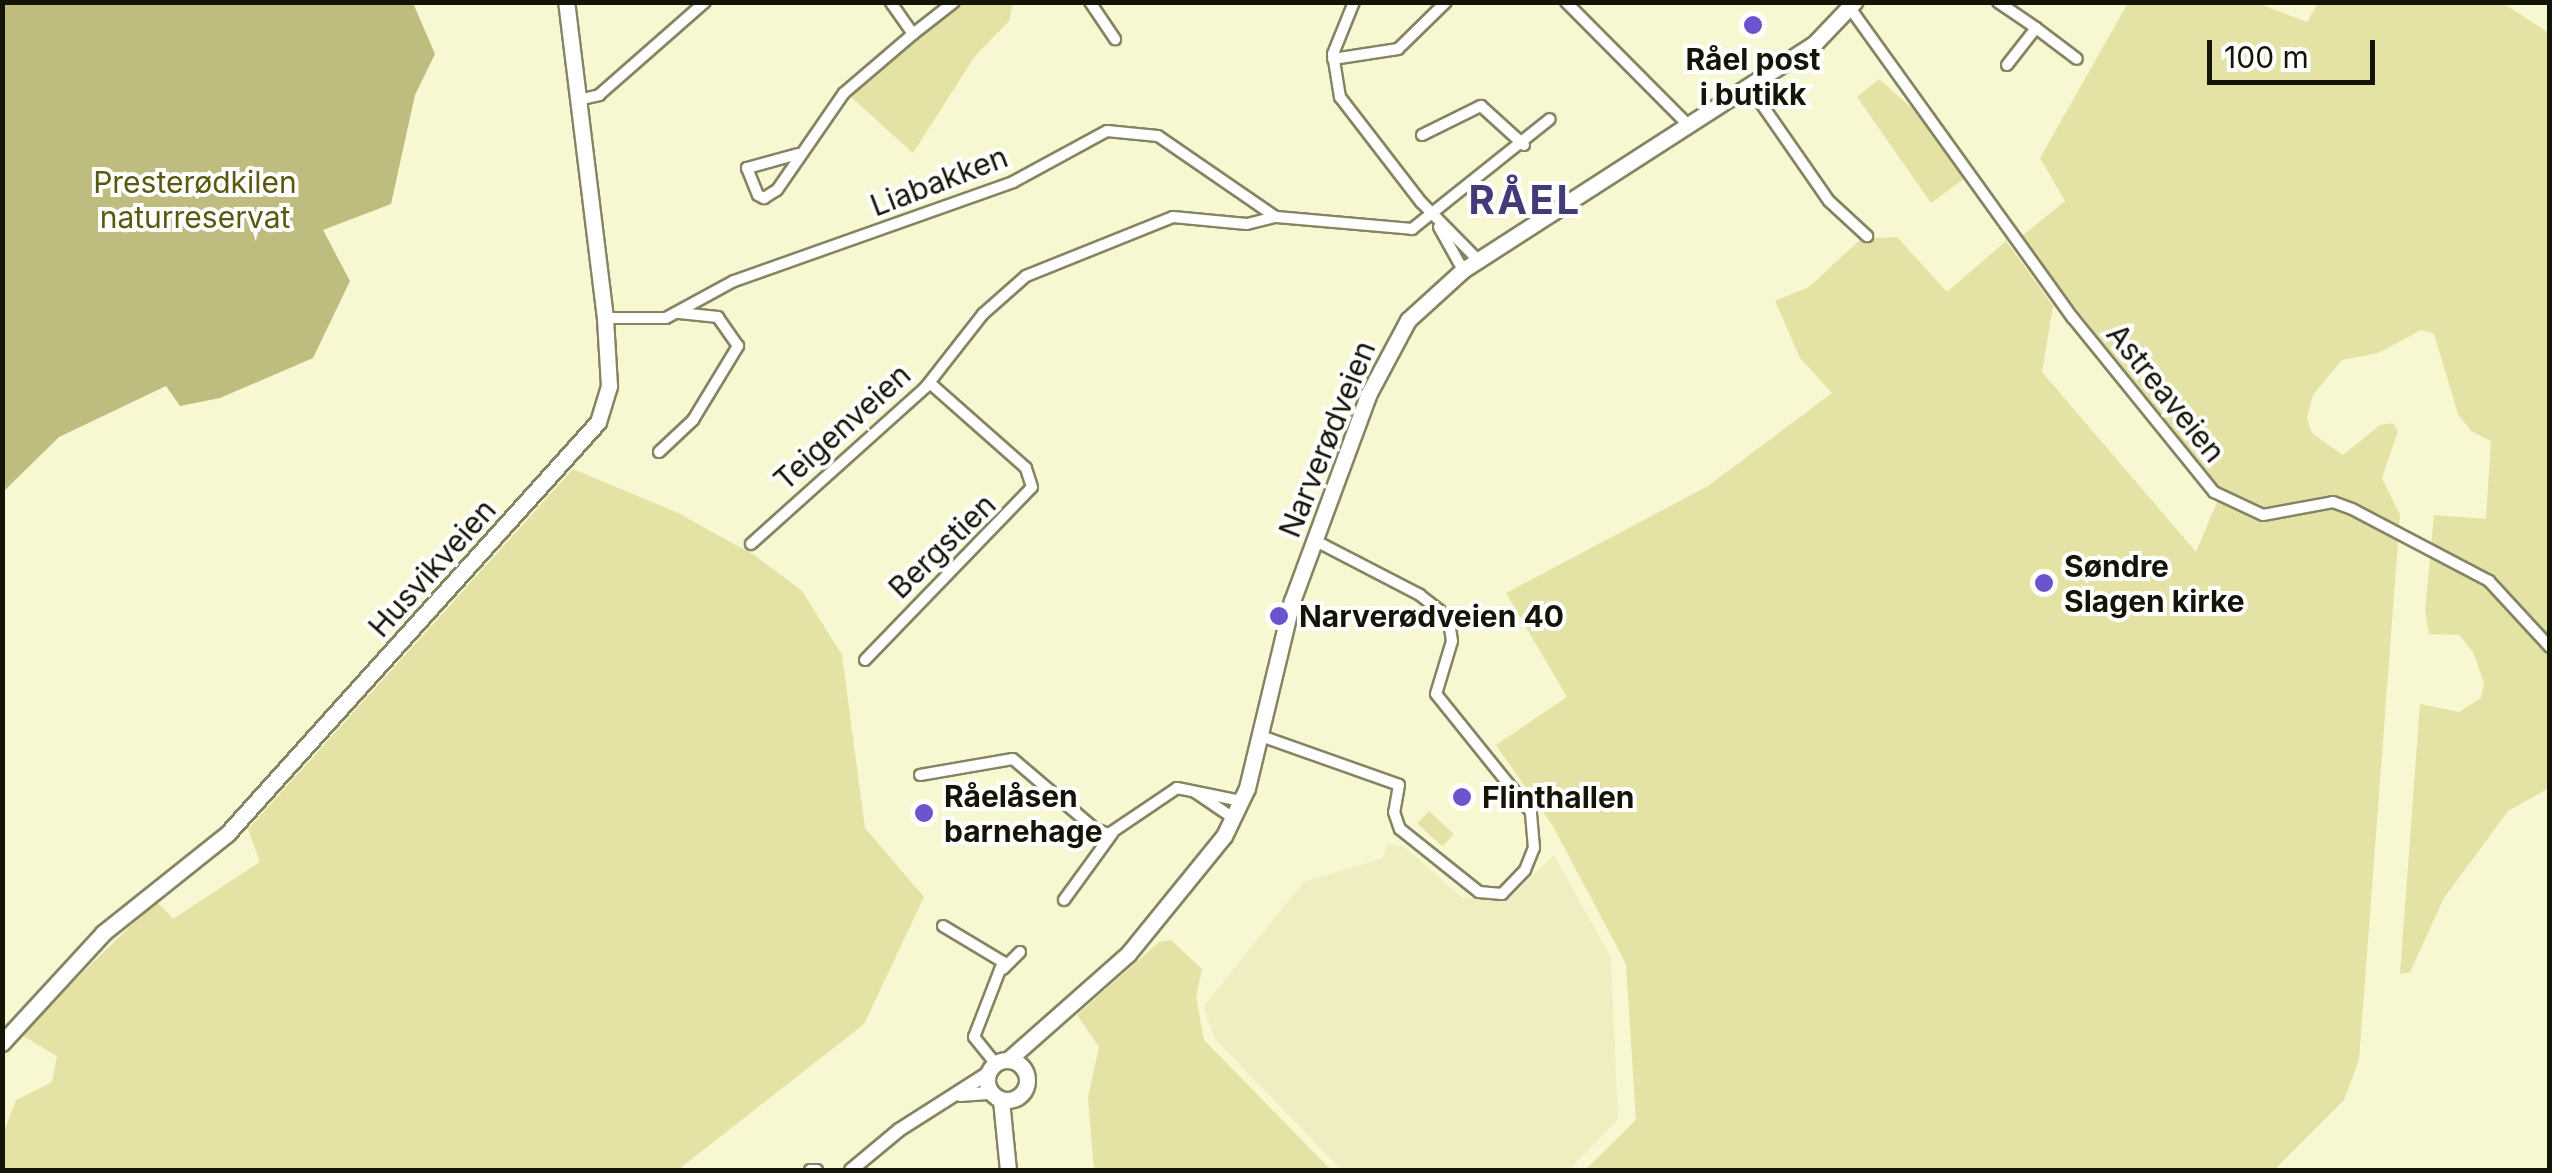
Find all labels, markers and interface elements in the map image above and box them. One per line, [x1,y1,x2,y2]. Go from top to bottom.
marker: Råel post i butikk [1742,14,1764,36]
scale bar [2212,20,2380,82]
text: 100 m [2224,39,2309,75]
place label: Råel post i butikk [1685,41,1821,112]
street label: Liabakken [865,138,1013,224]
park label: Presterødkilen naturreservat [93,164,297,234]
district label: RÅEL [1468,176,1582,224]
street label: Astreaveien [2099,317,2233,469]
street label: Narverødveien [1271,336,1383,542]
street label: Teigenveien [766,356,918,498]
street label: Bergstien [881,486,1003,606]
street label: Husvikveien [361,492,503,644]
place label: Søndre Slagen kirke [2064,548,2245,618]
marker: Søndre Slagen kirke [2033,572,2055,594]
place label: Narverødveien 40 [1299,598,1564,634]
marker: Narverødveien 40 [1268,605,1290,627]
place label: Råelåsen barnehage [944,778,1103,848]
place label: Flinthallen [1482,779,1635,815]
marker: Flinthallen [1451,786,1473,808]
marker: Råelåsen barnehage [913,802,935,824]

